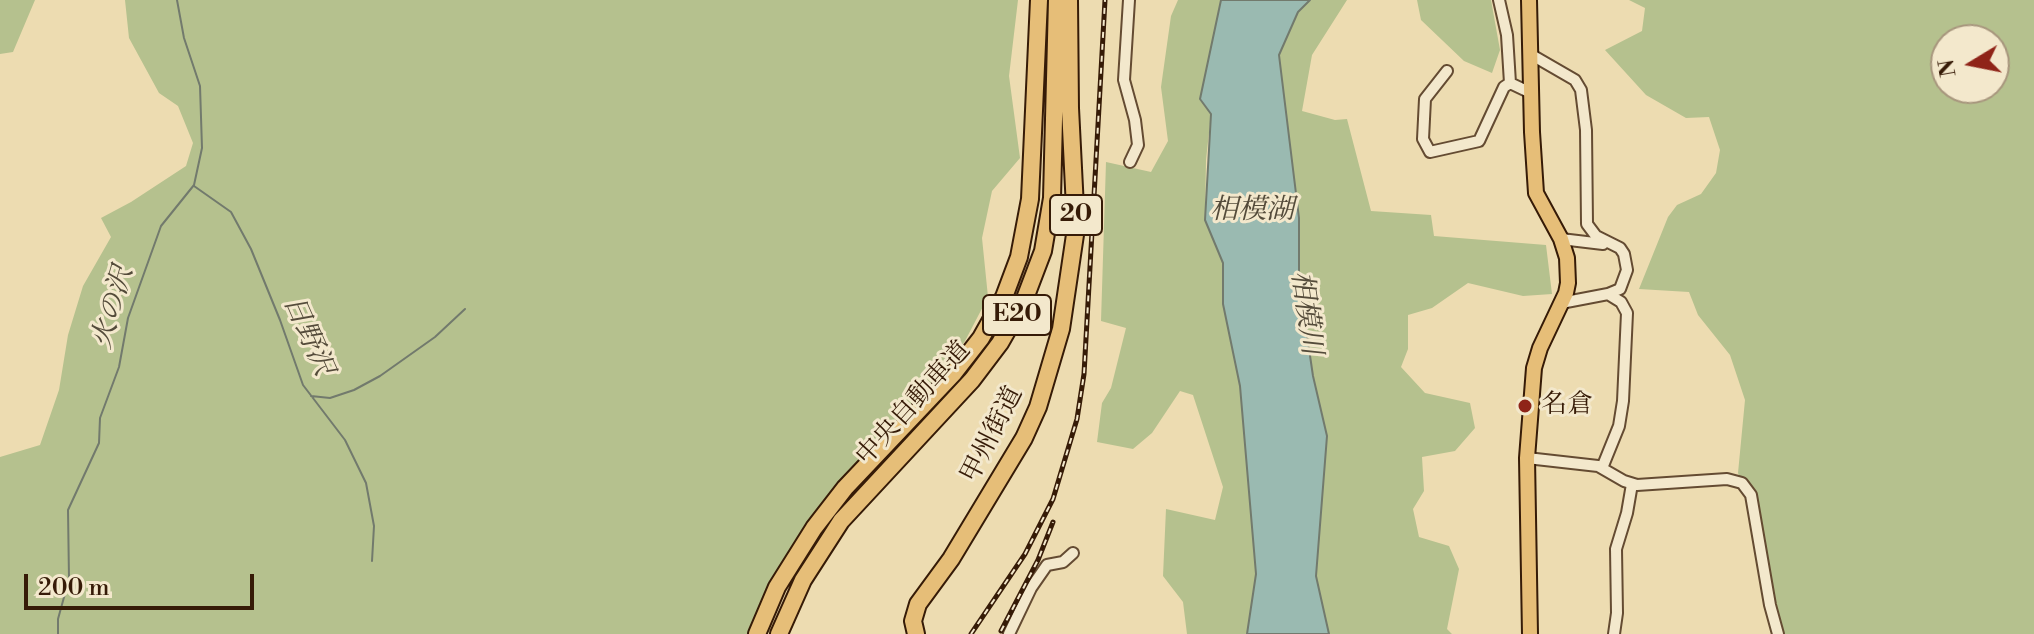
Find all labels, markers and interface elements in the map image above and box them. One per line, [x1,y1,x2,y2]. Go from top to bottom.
north arrow [1930,24,2010,104]
text: N [1933,57,1963,79]
water label: 相模湖 [1210,194,1294,228]
road number: 20 [1050,195,1102,235]
water label: 火の沢 [86,263,142,353]
water label: 相模川 [1283,269,1327,357]
water label: 日野沢 [275,291,339,381]
road number: E20 [983,295,1051,335]
street label: 中央自動車道 [850,336,978,472]
street label: 甲州街道 [955,382,1031,488]
place label: 名倉 [1541,390,1593,422]
marker: 名倉 [1516,397,1534,415]
scale bar [28,558,258,608]
text: 200 m [38,573,109,603]

